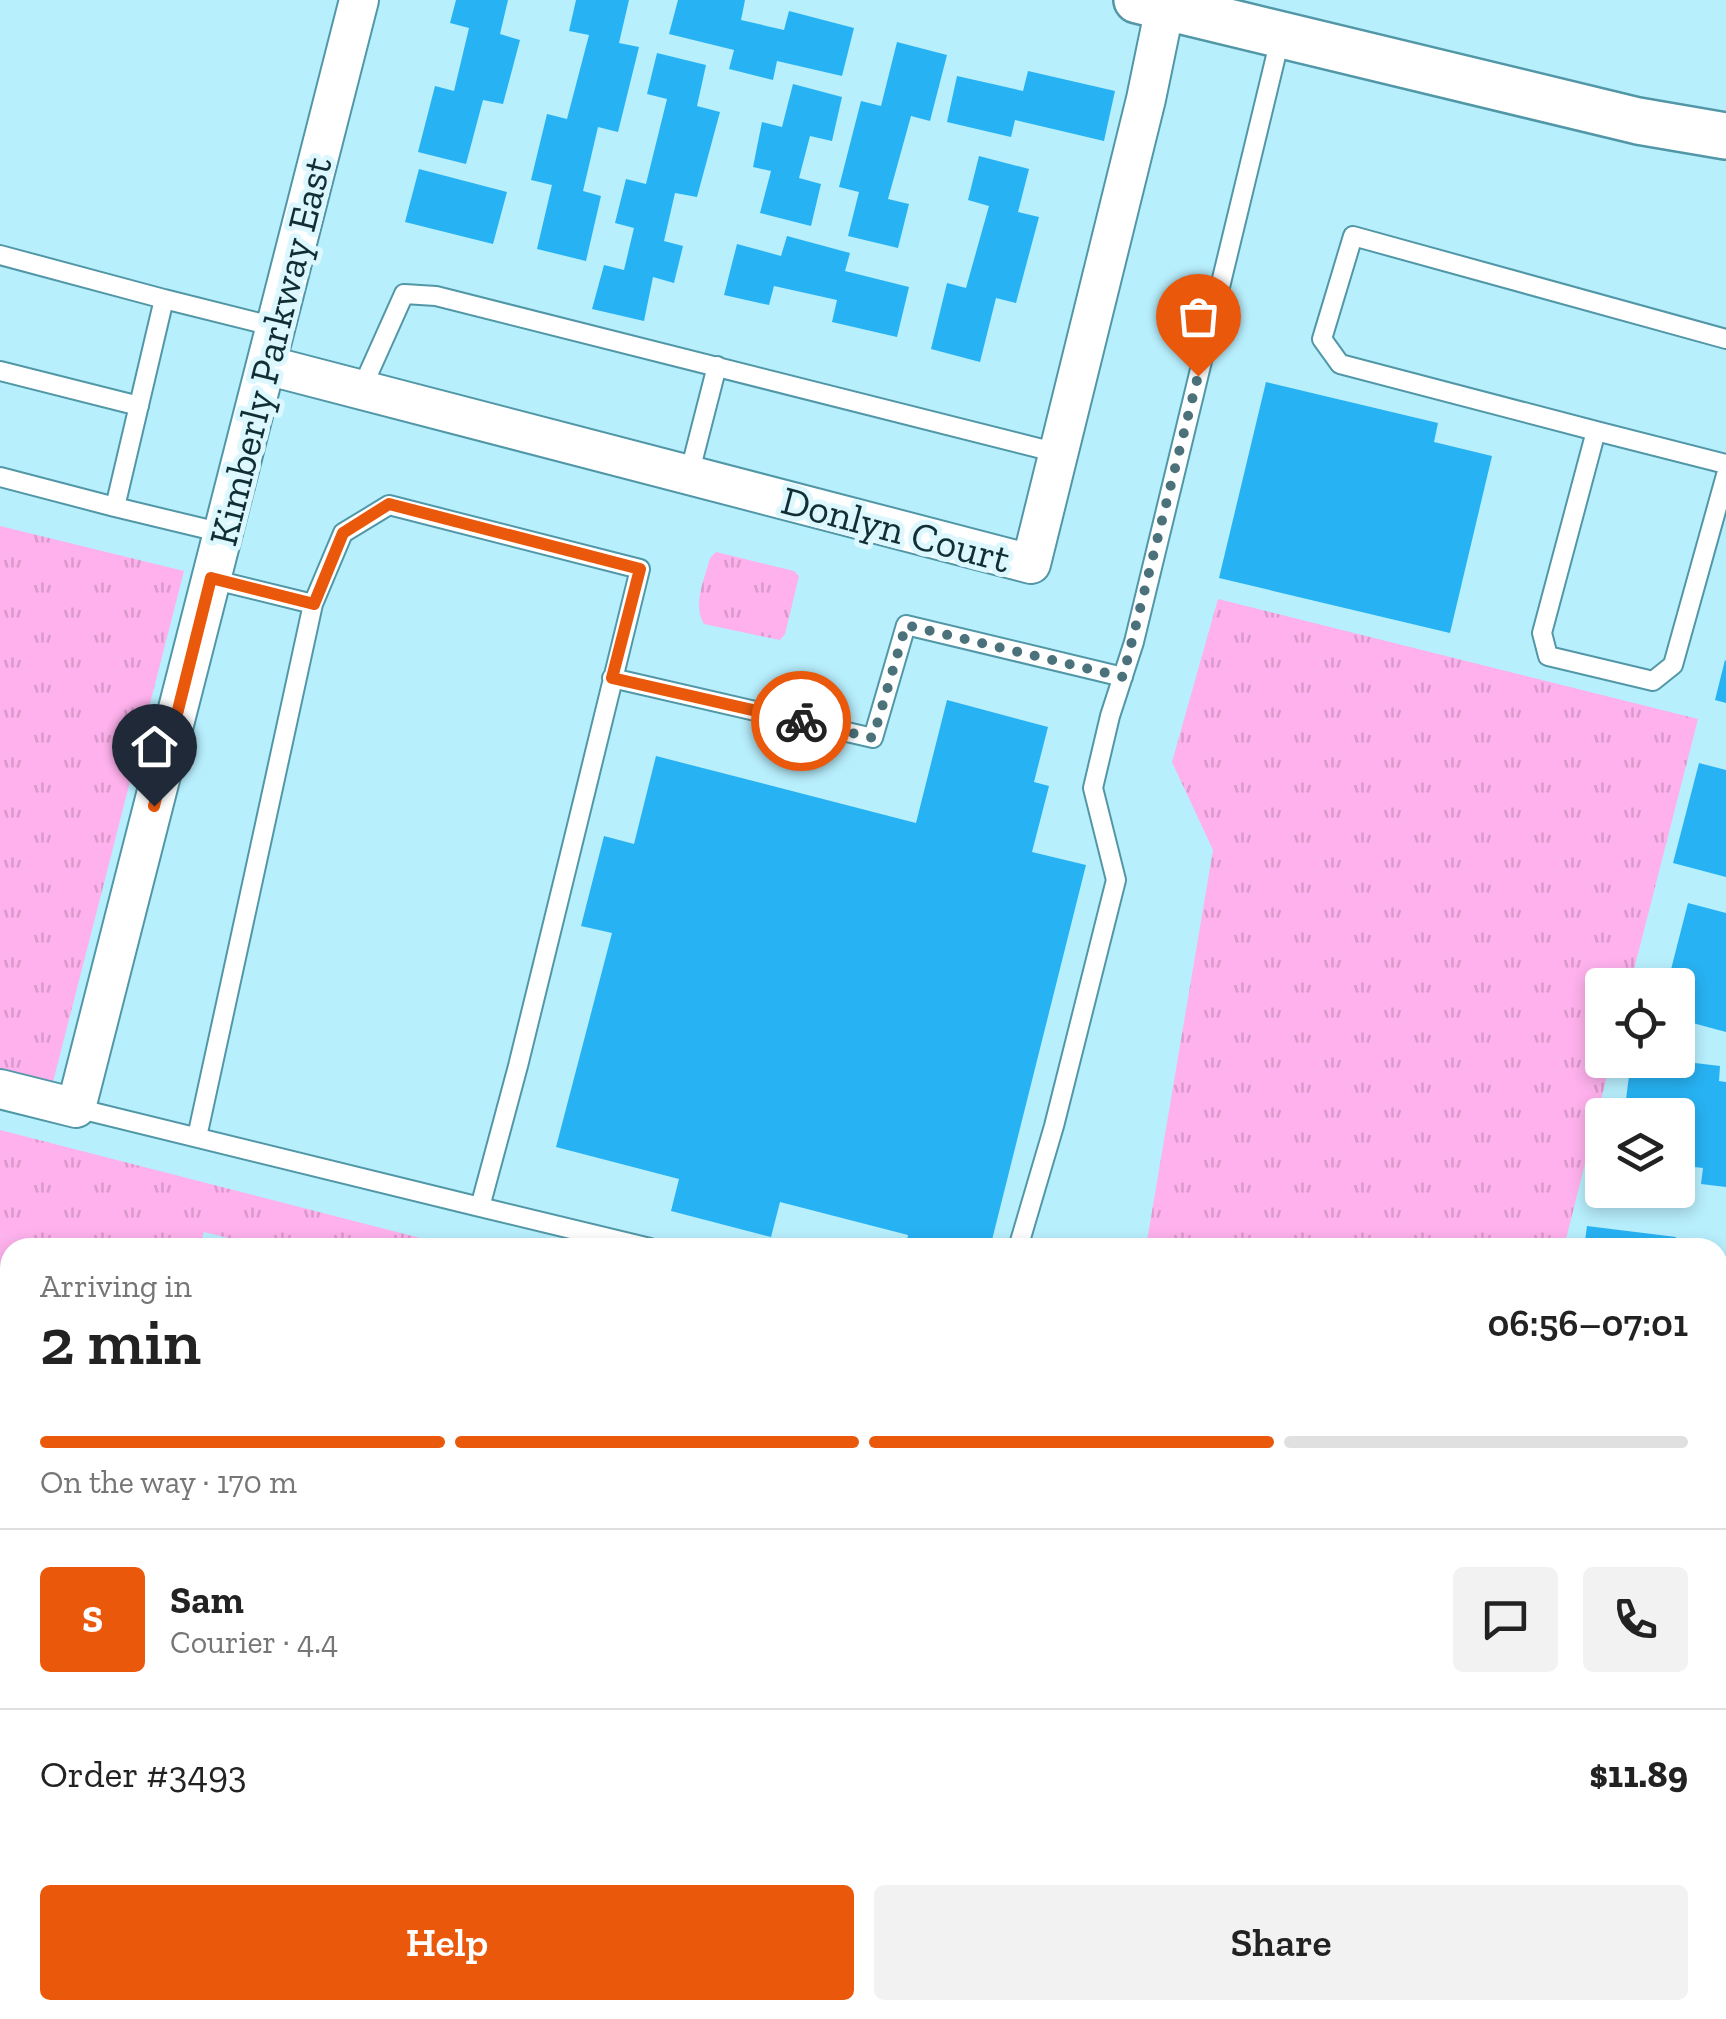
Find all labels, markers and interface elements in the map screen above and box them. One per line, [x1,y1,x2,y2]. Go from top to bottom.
street label: Kimberly Parkway East [198,151,342,550]
pin [1156,274,1241,377]
icon: bag [1171,289,1226,344]
street label: Donlyn Court [776,475,1016,583]
courier [751,671,851,771]
icon: bike [774,694,829,749]
pin [112,704,197,807]
icon: home [127,719,182,774]
map controls [1585,968,1695,1208]
button: locate [1585,968,1695,1078]
button: layers [1585,1098,1695,1208]
text: Arriving in [40,1267,192,1305]
text: 06:56–07:01 [1487,1300,1688,1346]
text: 2 min [40,1303,201,1381]
text: On the way · 170 m [40,1463,297,1501]
button: chat [1453,1567,1558,1672]
button: phone [1583,1567,1688,1672]
text: Sam [170,1577,244,1623]
text: S [82,1596,103,1642]
text: Courier · 4.4 [170,1623,338,1661]
text: Order #3493 [40,1751,247,1797]
text: $11.89 [1589,1751,1688,1797]
button: Help [40,1885,854,2000]
button: Share [874,1885,1688,2000]

